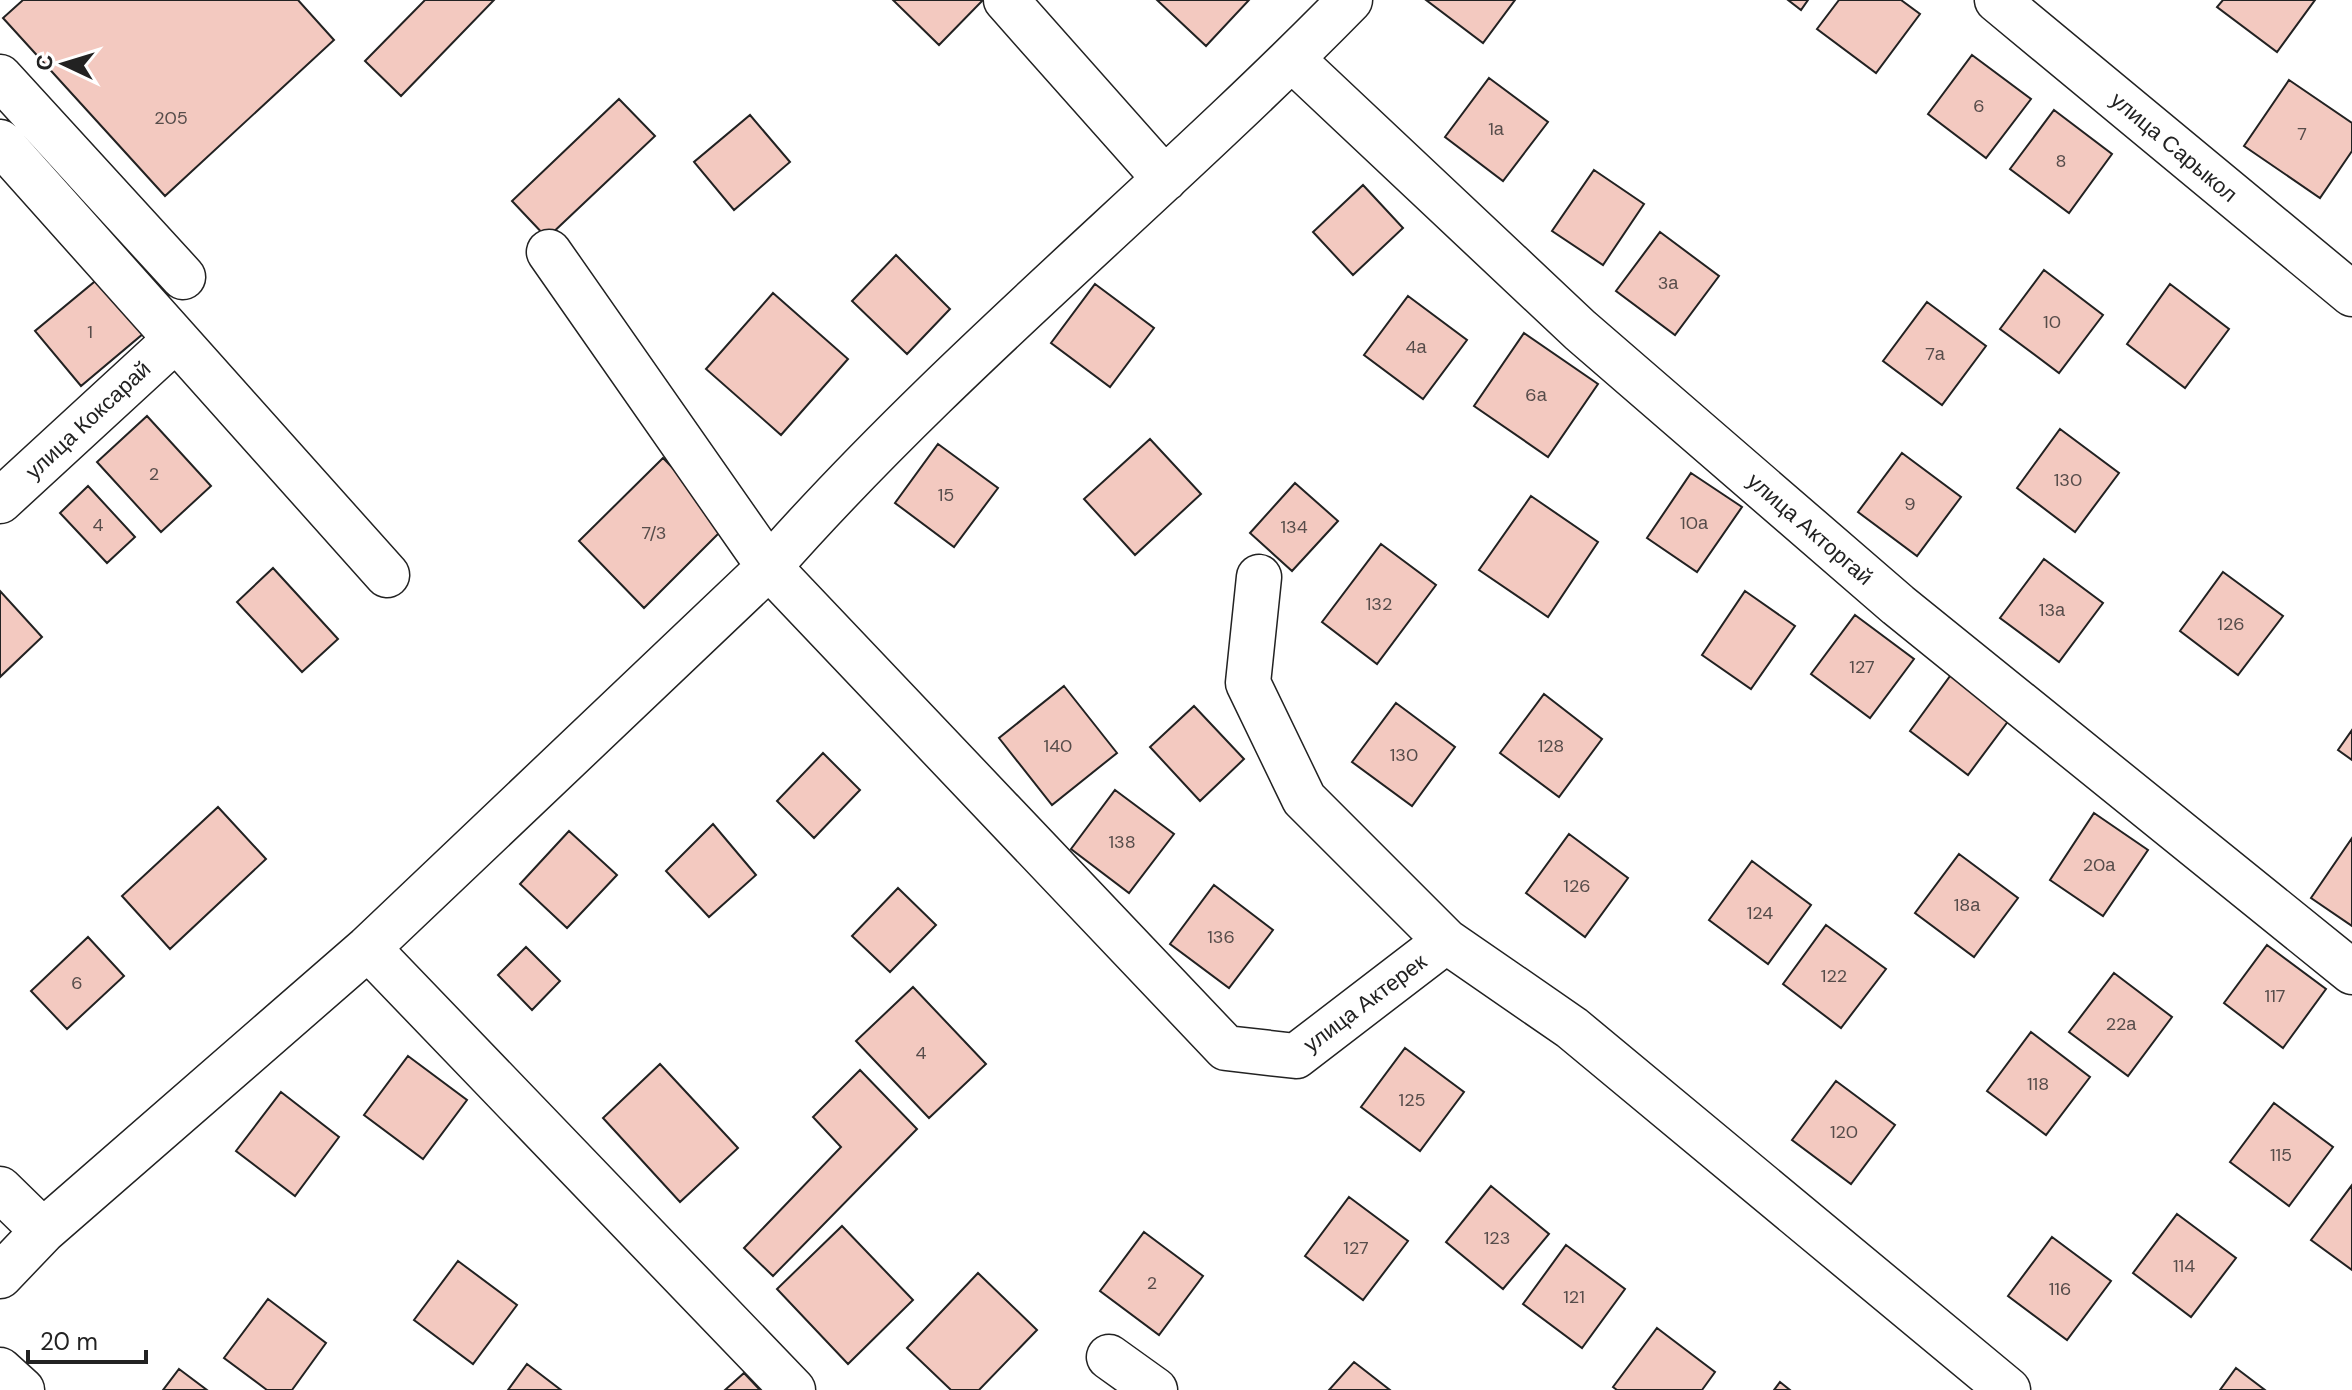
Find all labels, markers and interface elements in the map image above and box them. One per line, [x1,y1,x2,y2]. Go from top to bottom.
north arrow [24,24,104,104]
text: С [30,54,60,72]
street label: улица Сарыкол [2104,85,2244,209]
house number: 6 [1973,94,1985,118]
house number: 205 [154,106,188,130]
house number: 1а [1488,117,1505,141]
house number: 7 [2297,122,2307,146]
house number: 8 [2056,149,2066,173]
house number: 3а [1658,271,1679,295]
house number: 10 [2043,310,2061,334]
house number: 1 [87,320,93,344]
house number: 4а [1406,335,1427,359]
house number: 7а [1925,342,1946,366]
street label: улица Коксарай [19,354,157,486]
house number: 6а [1525,383,1548,407]
house number: 2 [149,462,159,486]
street label: улица Акторгай [1741,466,1879,592]
house number: 130 [2054,468,2082,492]
house number: 15 [938,483,954,507]
house number: 9 [1904,492,1916,516]
house number: 10а [1680,511,1709,535]
house number: 4 [93,513,104,537]
house number: 134 [1280,515,1308,539]
house number: 7/3 [641,521,667,545]
house number: 132 [1366,592,1392,616]
house number: 13а [2039,598,2066,622]
house number: 126 [2217,612,2245,636]
house number: 127 [1849,655,1875,679]
house number: 140 [1044,734,1072,758]
house number: 128 [1538,734,1564,758]
house number: 130 [1390,743,1418,767]
house number: 138 [1108,830,1136,854]
house number: 20а [2083,853,2116,877]
house number: 126 [1563,874,1591,898]
house number: 18а [1954,893,1981,917]
house number: 124 [1747,901,1773,925]
house number: 136 [1207,925,1235,949]
street label: улица Актерек [1298,947,1433,1059]
house number: 122 [1821,964,1847,988]
house number: 6 [71,971,83,995]
house number: 117 [2265,984,2285,1008]
house number: 22а [2106,1012,2137,1036]
house number: 4 [916,1041,927,1065]
house number: 118 [2027,1072,2049,1096]
house number: 125 [1399,1088,1425,1112]
house number: 120 [1830,1120,1858,1144]
house number: 115 [2270,1143,2292,1167]
house number: 123 [1484,1226,1510,1250]
house number: 127 [1343,1236,1369,1260]
house number: 114 [2173,1254,2195,1278]
house number: 2 [1147,1271,1157,1295]
house number: 116 [2049,1277,2071,1301]
house number: 121 [1563,1285,1585,1309]
scale bar [28,1314,146,1364]
text: 20 m [40,1326,98,1357]

